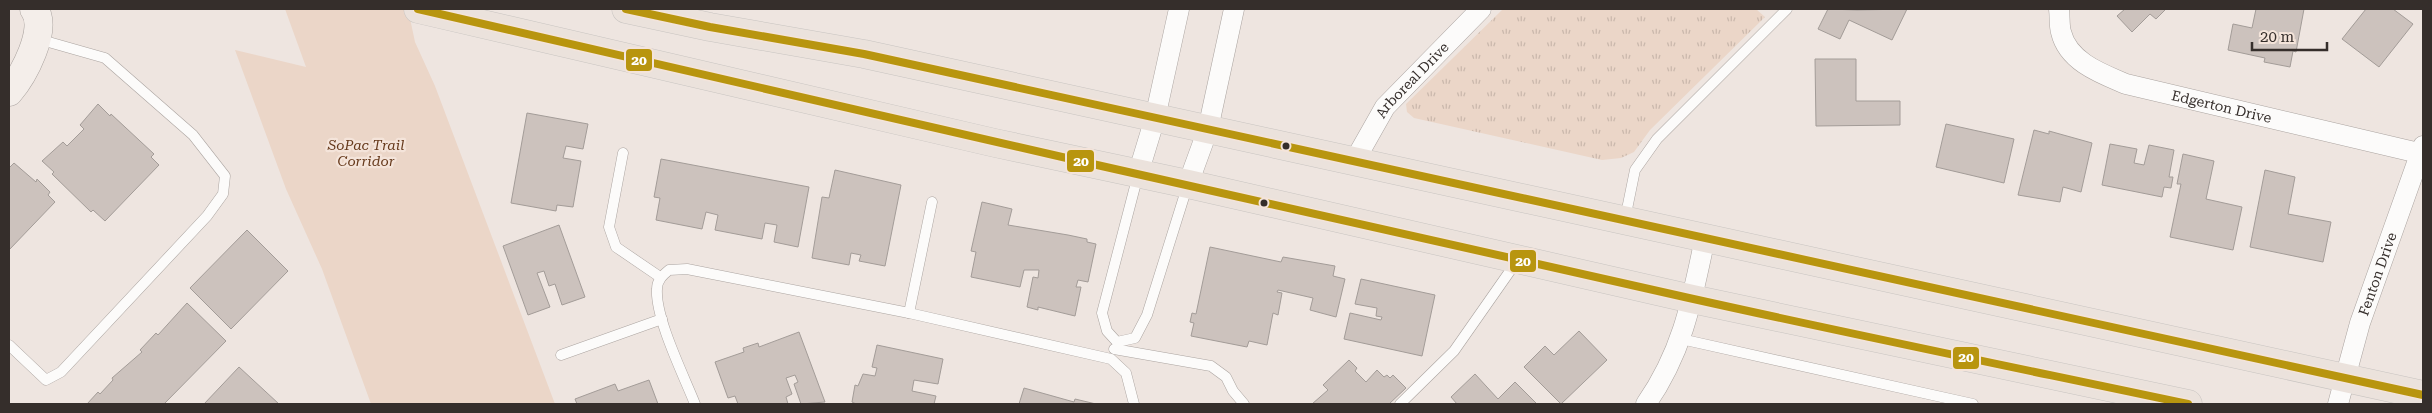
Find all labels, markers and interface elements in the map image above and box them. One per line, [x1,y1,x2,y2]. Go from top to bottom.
scale bar [2252,20,2327,52]
text: 20 m [2260,28,2295,46]
street label: Arboreal Drive [1373,39,1452,121]
line badge: 20 [625,48,653,72]
text: 20 [631,52,647,68]
street label: Edgerton Drive [2170,87,2273,126]
park label: SoPac Trail Corridor [327,137,404,169]
unlabelled marker [1281,141,1291,151]
line badge: 20 [1066,149,1095,173]
text: 20 [1073,153,1089,169]
unlabelled marker [1259,198,1269,208]
street label: Fenton Drive [2355,230,2400,318]
line badge: 20 [1509,249,1537,273]
text: 20 [1515,253,1531,269]
line badge: 20 [1952,346,1980,370]
text: 20 [1958,349,1974,365]

